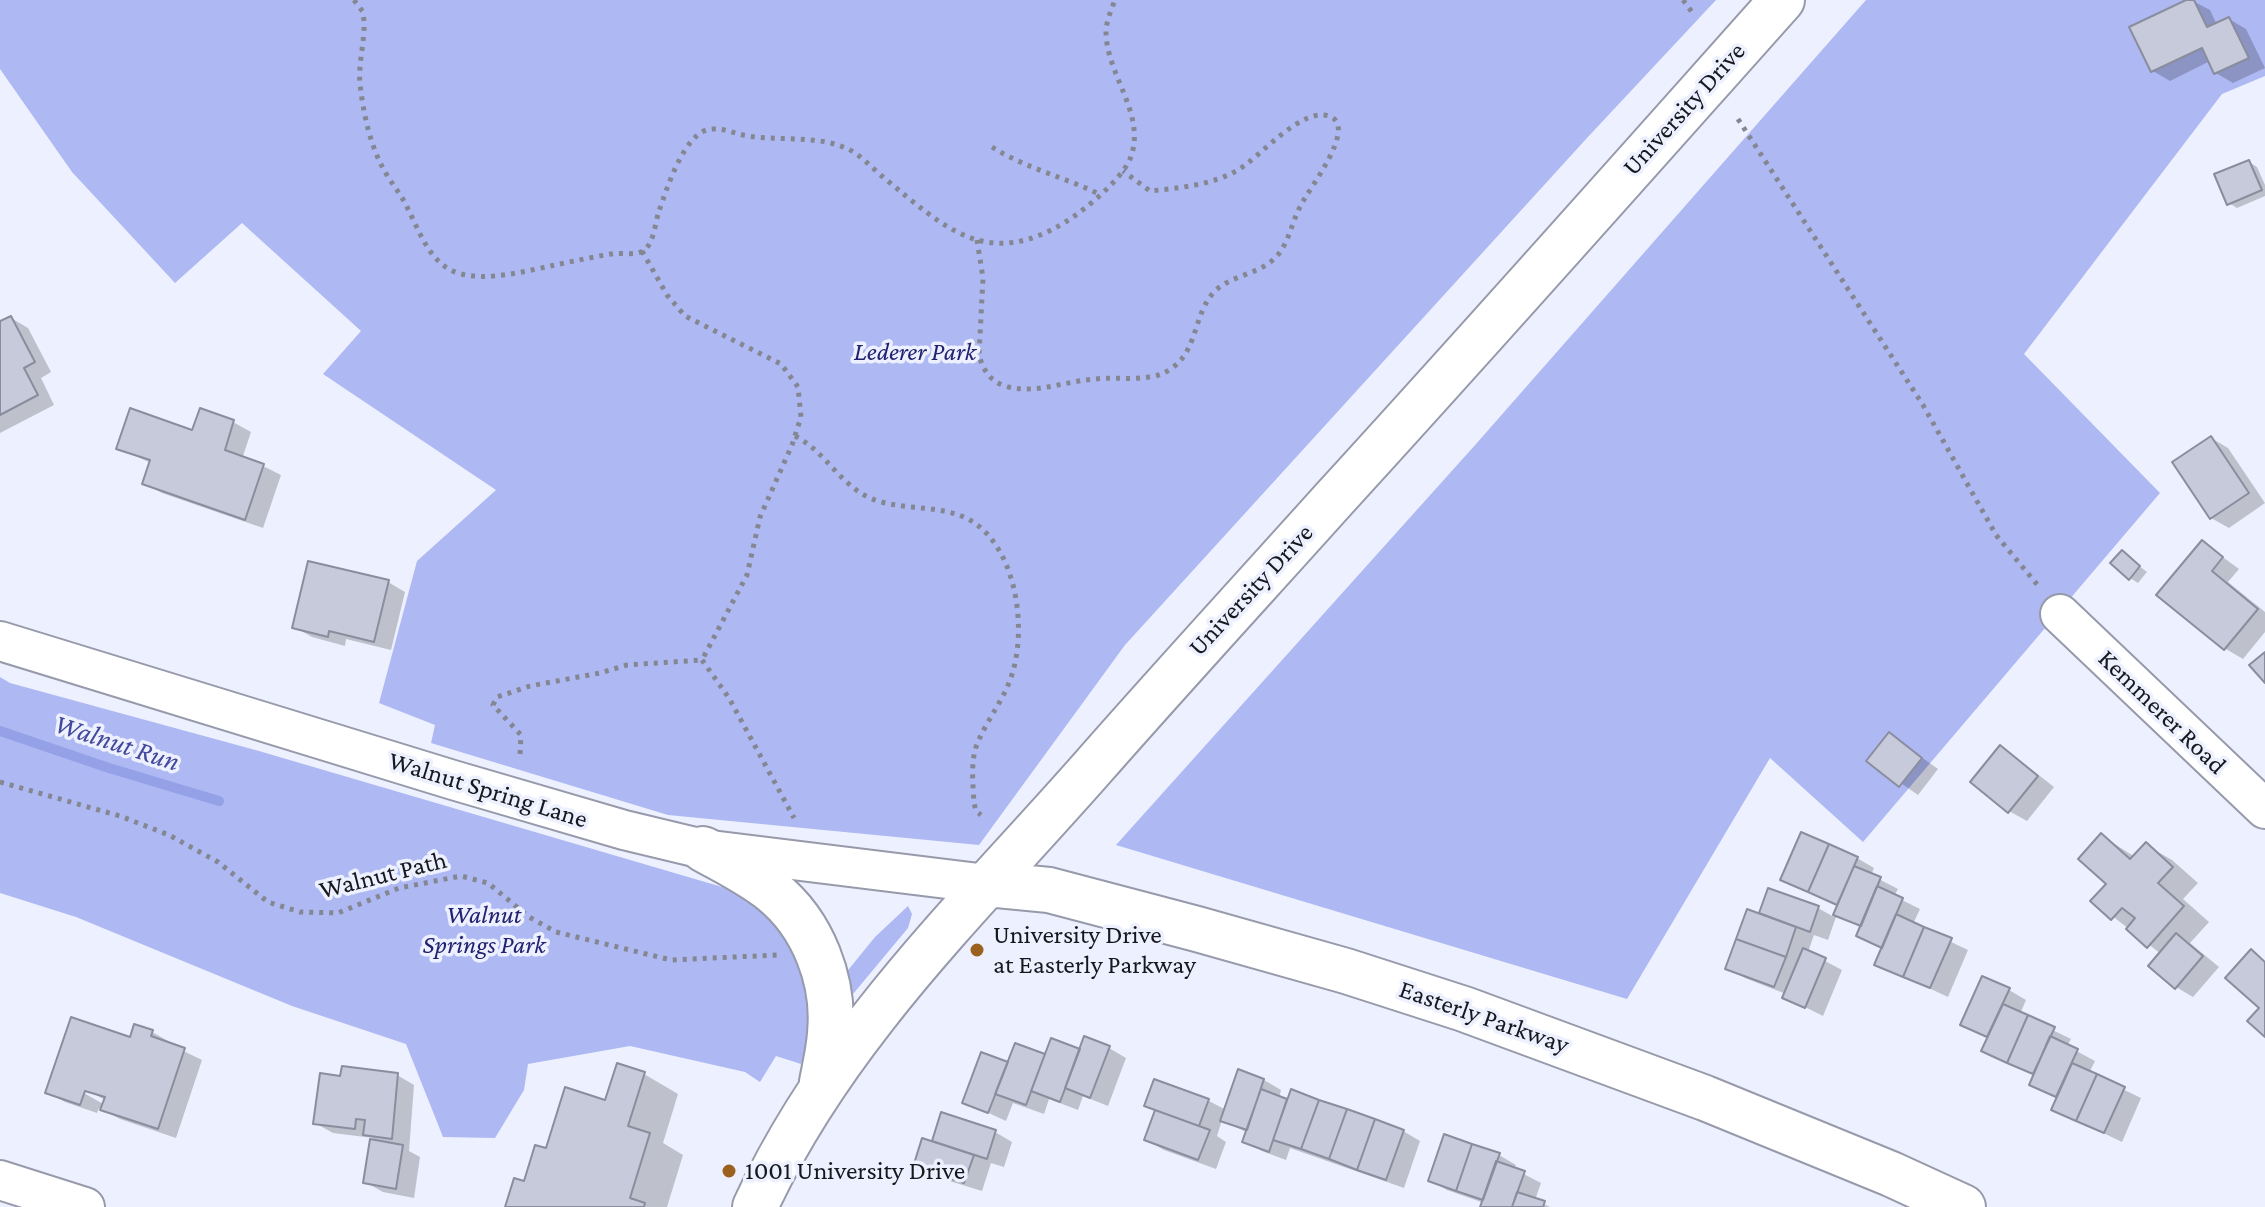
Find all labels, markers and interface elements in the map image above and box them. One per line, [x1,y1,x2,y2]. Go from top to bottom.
street label: University Drive [1616,36,1752,182]
park label: Lederer Park [854,336,976,368]
street label: University Drive [1182,518,1320,662]
street label: Kemmerer Road [2091,643,2233,781]
water label: Walnut Run [50,707,184,779]
street label: Walnut Spring Lane [385,745,591,835]
street label: Walnut Path [316,844,450,906]
park label: Walnut Springs Park [422,899,546,960]
place label: University Drive at Easterly Parkway [993,919,1196,980]
marker: University Drive at Easterly Parkway [968,941,986,959]
street label: Easterly Parkway [1395,973,1573,1061]
place label: 1001 University Drive [745,1155,965,1187]
marker: 1001 University Drive [720,1162,738,1180]

